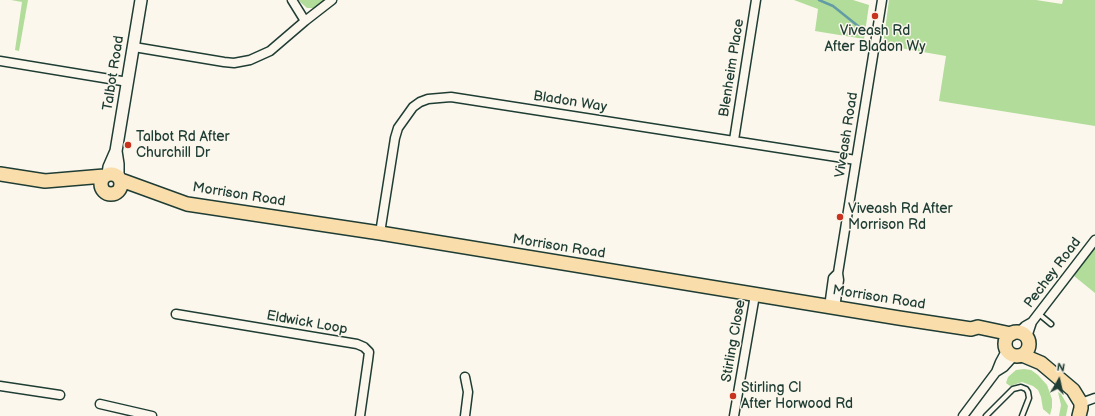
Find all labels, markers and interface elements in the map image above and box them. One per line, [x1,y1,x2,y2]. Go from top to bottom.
marker: Viveash Rd After Bladon Wy [870,11,880,21]
street label: Blenheim Place [716,18,748,118]
place label: Viveash Rd After Bladon Wy [824,23,926,56]
street label: Talbot Road [100,34,128,112]
street label: Bladon Way [532,88,608,116]
street label: Viveash Road [832,91,862,179]
place label: Talbot Rd After Churchill Dr [136,129,230,162]
marker: Talbot Rd After Churchill Dr [123,140,133,150]
street label: Morrison Road [191,179,287,211]
place label: Viveash Rd After Morrison Rd [848,201,953,234]
marker: Viveash Rd After Morrison Rd [835,212,845,222]
street label: Morrison Road [511,231,607,263]
street label: Pechey Road [1021,234,1085,312]
street label: Morrison Road [831,282,927,314]
street label: Stirling Close [718,298,750,384]
street label: Eldwick Loop [265,308,349,338]
north arrow [1039,360,1079,400]
text: N [1056,361,1066,375]
place label: Stirling Cl After Horwood Rd [741,380,853,412]
marker: Stirling Cl After Horwood Rd [728,391,738,401]

